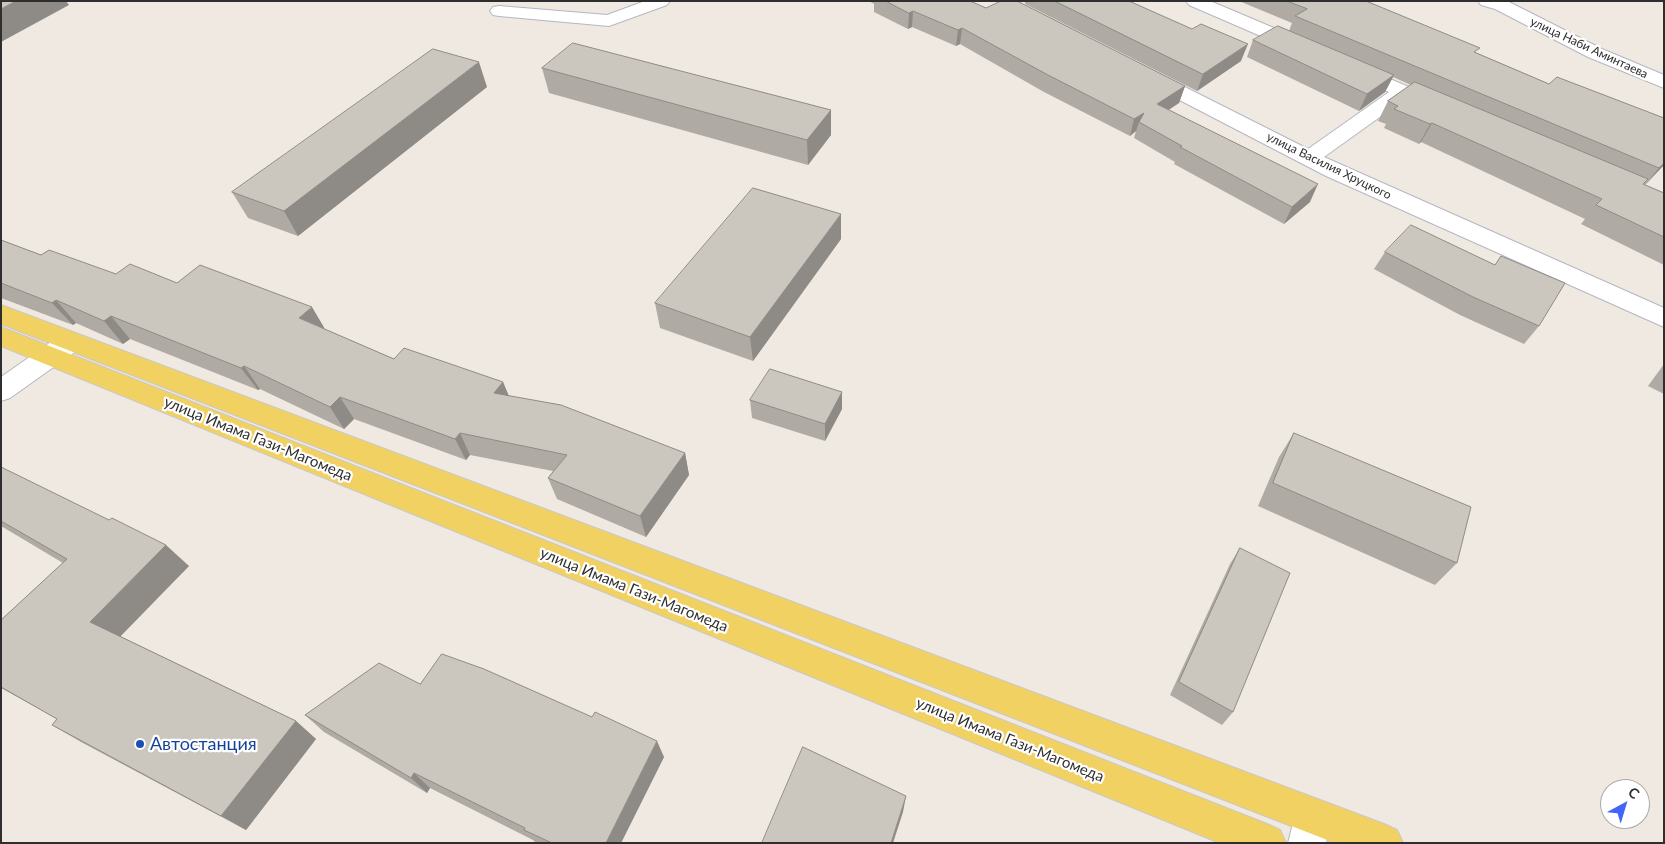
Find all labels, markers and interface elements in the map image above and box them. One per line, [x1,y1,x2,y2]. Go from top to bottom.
street label: улица Наби Аминтаева [1528,14,1650,82]
street label: улица Василия Хруцкого [1264,130,1394,202]
street label: улица Имама Гази-Магомеда [161,393,355,485]
street label: улица Имама Гази-Магомеда [537,544,731,636]
street label: улица Имама Гази-Магомеда [913,694,1107,786]
place label: Автостанция [150,733,257,755]
marker: Автостанция [134,738,146,750]
north arrow [1600,779,1650,829]
text: С [1625,783,1643,802]

